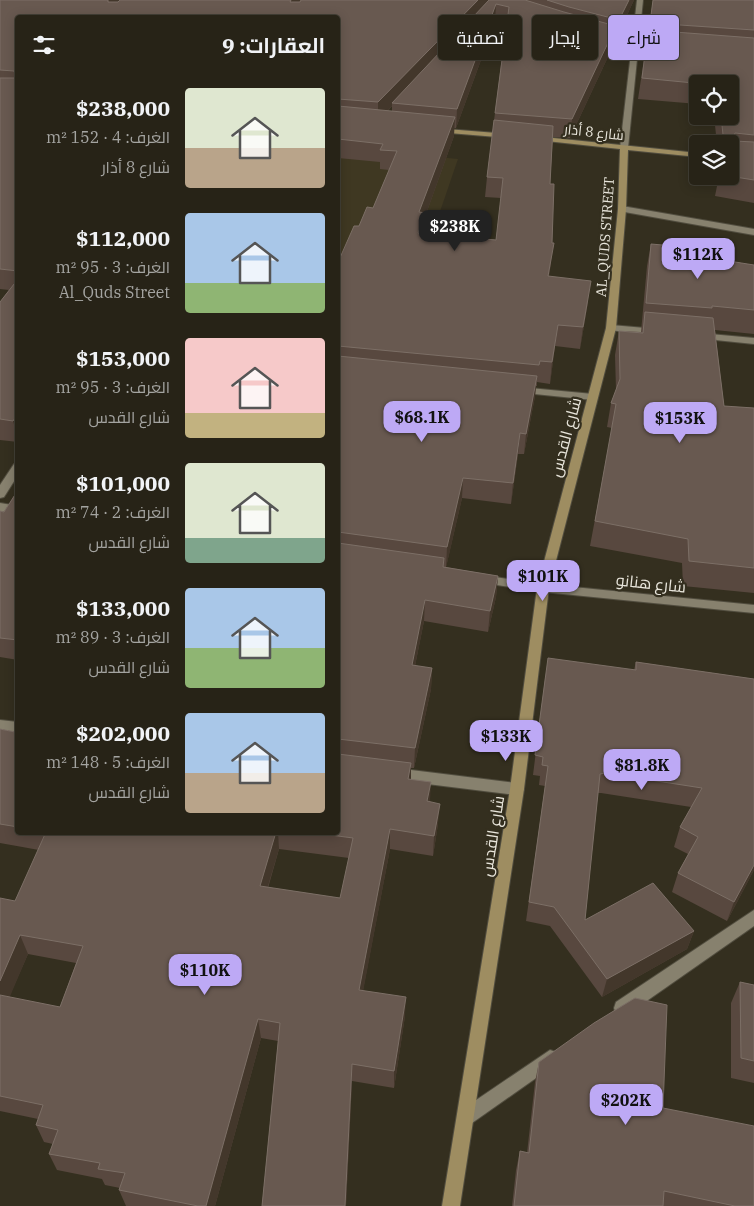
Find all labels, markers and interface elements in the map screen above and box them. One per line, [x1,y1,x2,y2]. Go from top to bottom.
chip: تصفية [438,15,522,60]
chip: إيجار [532,15,598,60]
chip: شراء [608,15,679,60]
icon: filters [30,31,58,59]
text: العقارات: 9 [222,31,325,59]
map controls [689,75,739,185]
button: locate [689,75,739,125]
text: $238,000 [76,94,170,122]
icon: home [225,108,285,168]
street label: شارع 8 أذار [562,120,625,144]
text: الغرف: 4 · 152 m² [46,127,170,147]
button: layers [689,135,739,185]
text: شارع 8 أذار [101,157,170,177]
street label: AL_QUDS STREET [592,176,618,298]
pin: $238K [420,210,490,252]
text: $238K [430,216,480,236]
text: $112,000 [76,224,170,252]
icon: home [225,233,285,293]
pin: $112K [663,238,733,280]
text: $112K [673,244,723,264]
text: الغرف: 3 · 95 m² [56,257,170,277]
text: Al_Quds Street [59,282,170,302]
text: $153,000 [76,344,170,372]
icon: home [225,358,285,418]
text: الغرف: 3 · 95 m² [56,377,170,397]
street label: شارع القدس [545,395,587,480]
pin: $68.1K [381,400,463,443]
pin: $153K [645,402,715,444]
text: شارع القدس [88,407,170,427]
text: $68.1K [394,407,450,427]
text: $153K [655,408,705,428]
text: $101,000 [76,469,170,497]
icon: home [225,483,285,543]
text: الغرف: 2 · 74 m² [56,502,170,522]
text: شارع القدس [88,532,170,552]
pin: $101K [508,560,578,602]
text: $101K [518,566,568,586]
street label: شارع هنانو [615,569,687,599]
text: $133,000 [76,594,170,622]
icon: home [225,608,285,668]
text: الغرف: 3 · 89 m² [56,627,170,647]
text: شارع القدس [88,657,170,677]
text: $202,000 [76,719,170,747]
pin: $133K [471,720,541,762]
text: $133K [481,726,531,746]
icon: home [225,733,285,793]
pin: $81.8K [601,748,683,791]
text: الغرف: 5 · 148 m² [46,752,170,772]
text: $81.8K [614,755,670,775]
text: شارع القدس [88,782,170,802]
street label: شارع القدس [476,794,510,878]
pin: $110K [170,954,240,996]
text: $110K [180,960,230,980]
pin: $202K [591,1084,661,1126]
text: $202K [601,1090,651,1110]

